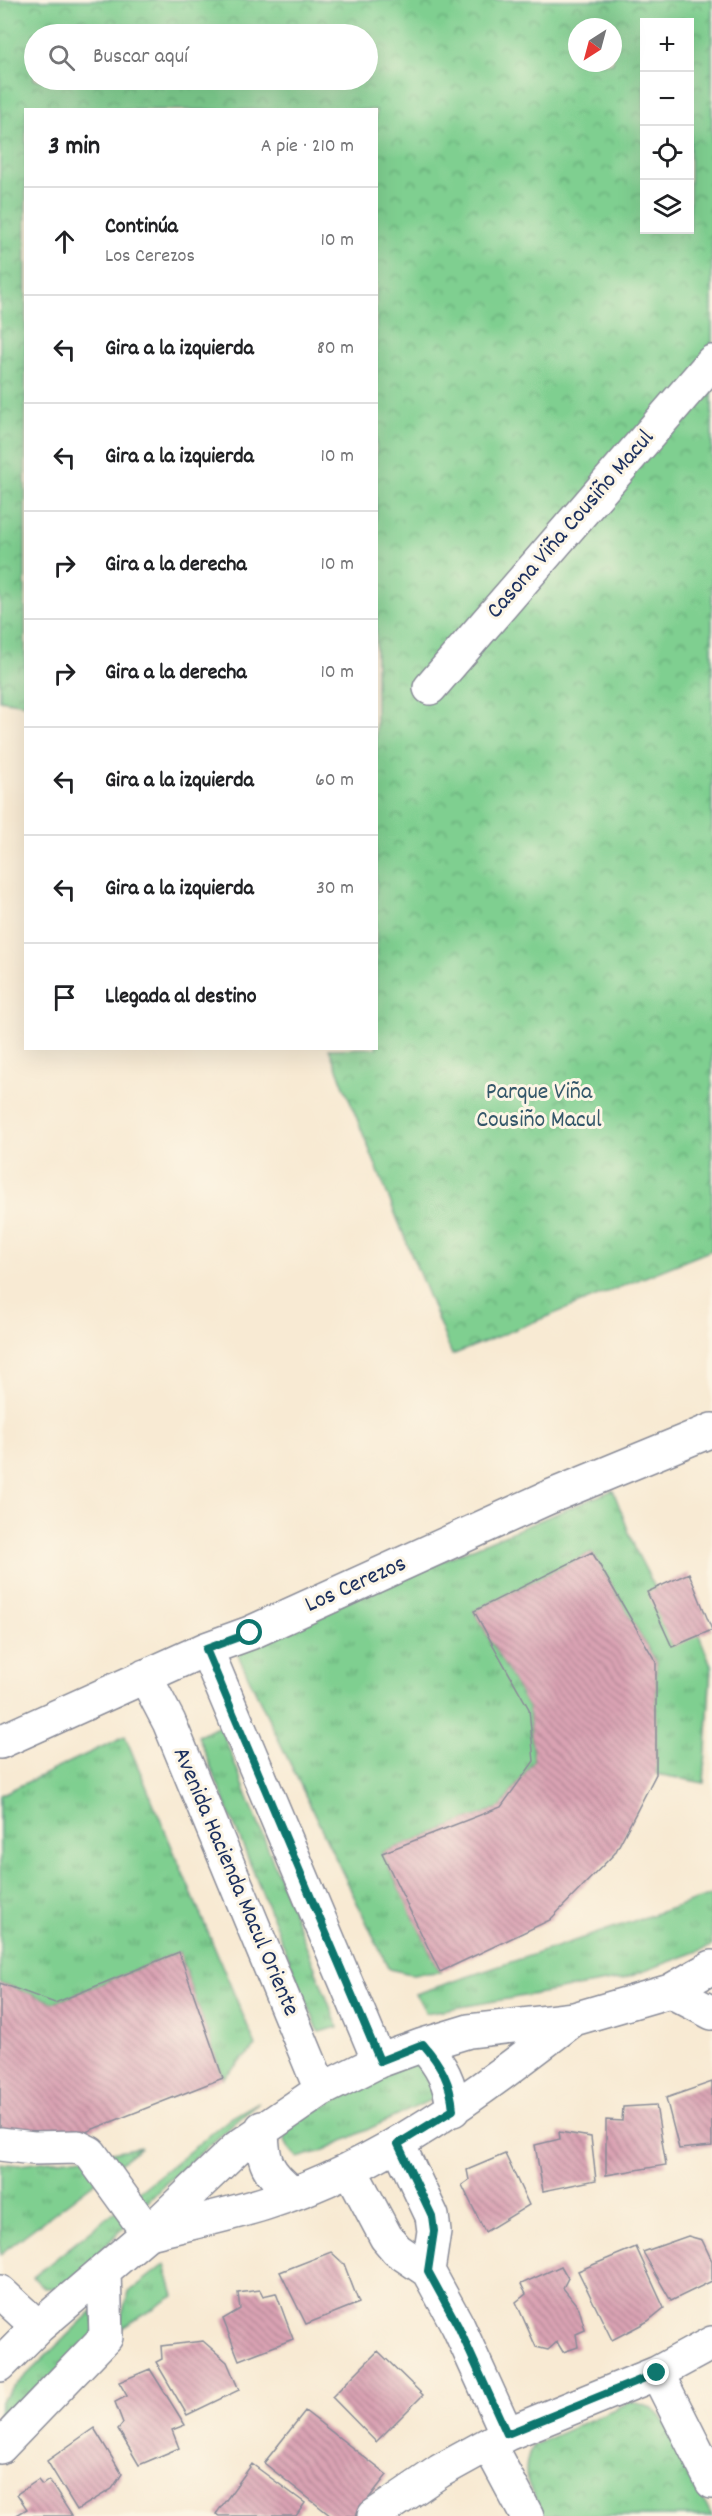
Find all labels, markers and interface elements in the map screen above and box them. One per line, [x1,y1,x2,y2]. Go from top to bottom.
north arrow [568,18,622,72]
map controls [640,18,694,234]
button: + [640,18,694,72]
search box [24,24,378,90]
icon: search [45,41,78,74]
text: Buscar aquí [93,42,188,73]
button: − [640,72,694,126]
button: locate [640,126,694,180]
text: 3 min [48,129,100,166]
text: A pie · 210 m [261,133,354,161]
button: layers [640,180,694,234]
text: Continúa [105,212,178,243]
icon: ahead [48,225,81,258]
text: 10 m [320,227,354,255]
text: Los Cerezos [105,243,195,271]
icon: left [48,333,81,366]
text: Gira a la izquierda [105,334,254,365]
text: 80 m [317,335,354,363]
street label: Casona Viña Cousiño Macul [479,423,663,627]
icon: left [48,441,81,474]
text: Gira a la izquierda [105,442,254,473]
text: 10 m [320,443,354,471]
icon: right [48,549,81,582]
text: Gira a la derecha [105,550,247,581]
text: 10 m [320,551,354,579]
icon: right [48,657,81,690]
text: Gira a la derecha [105,658,247,689]
text: 10 m [320,659,354,687]
icon: left [48,765,81,798]
text: Gira a la izquierda [105,766,254,797]
text: 60 m [315,767,354,795]
icon: left [48,873,81,906]
text: Gira a la izquierda [105,874,254,905]
text: 30 m [316,875,354,903]
icon: arrive [48,981,81,1014]
text: Llegada al destino [105,982,257,1013]
park label: Parque Viña Cousiño Macul [476,1076,602,1138]
street label: Los Cerezos [300,1548,412,1622]
route start [236,1619,262,1645]
street label: Avenida Hacienda Macul Oriente [163,1742,307,2022]
route end [643,2359,669,2385]

